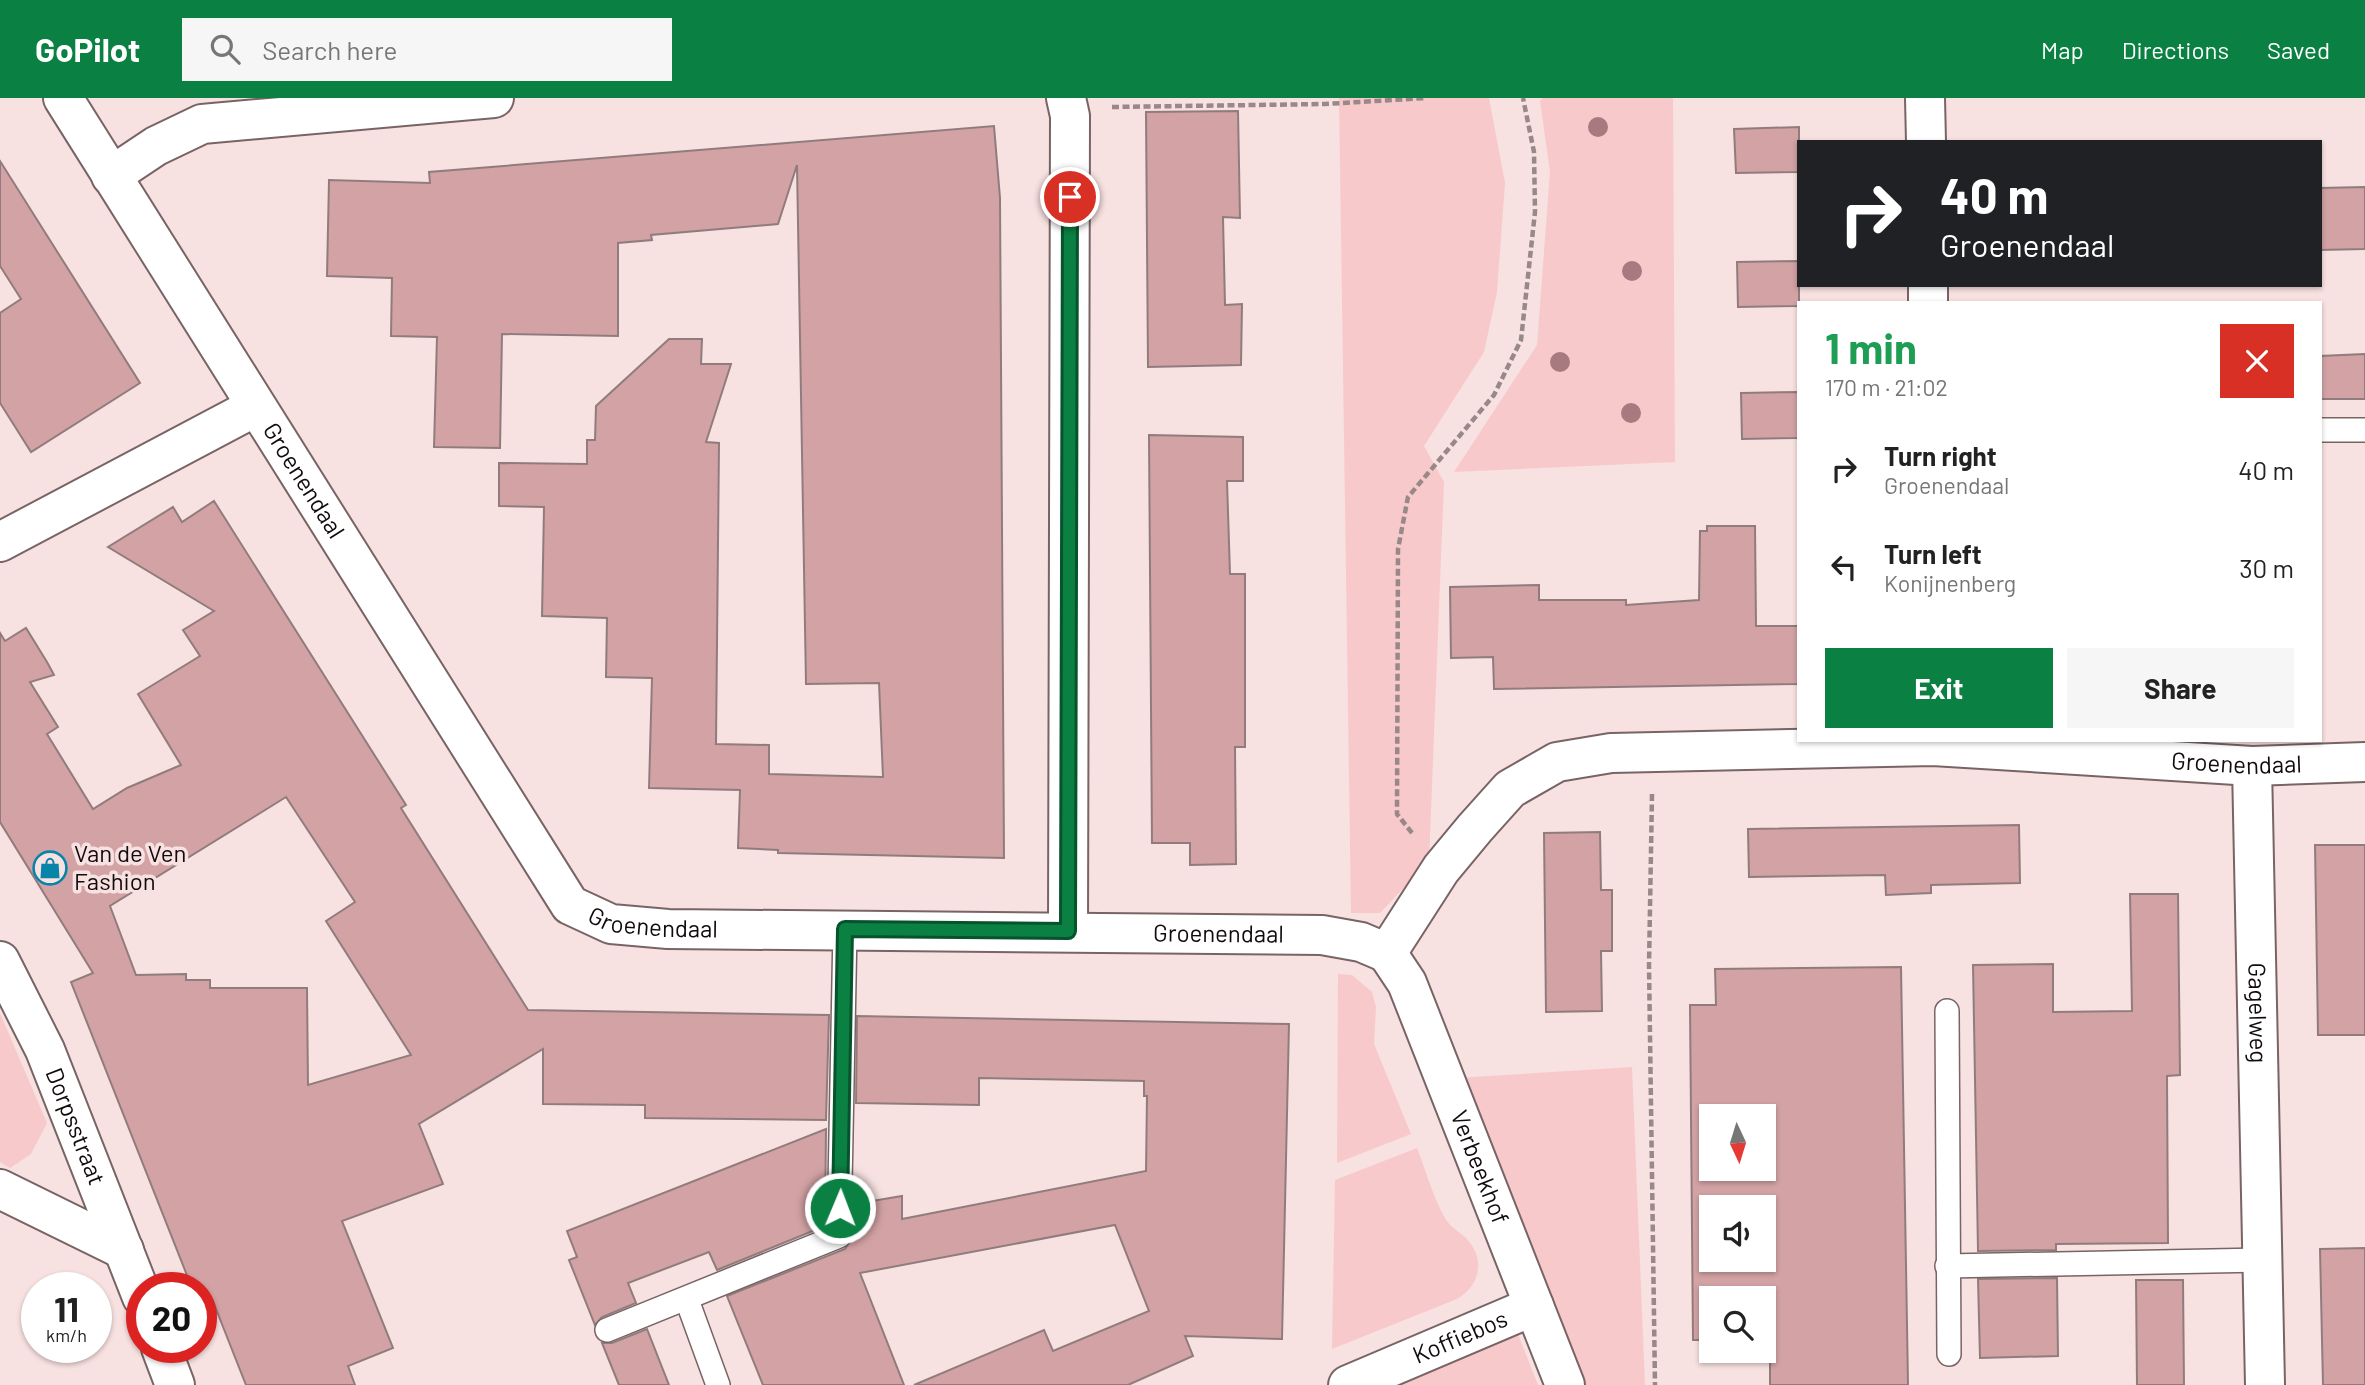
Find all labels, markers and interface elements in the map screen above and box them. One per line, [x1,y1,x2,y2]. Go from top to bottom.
search box [182,18,672,81]
text: GoPilot [35,29,140,69]
icon: search [206,30,244,68]
text: Search here [262,34,397,65]
text: Map [2041,35,2084,64]
text: Directions [2122,35,2229,64]
text: Saved [2267,35,2330,64]
text: 40 m [1940,165,2048,224]
pin [1040,167,1100,227]
icon: right [1825,168,1916,259]
icon: arrive [1051,178,1089,216]
text: Groenendaal [1940,225,2114,263]
text: 1 min [1825,322,1917,372]
button: close [2220,324,2294,398]
text: 170 m · 21:02 [1825,373,1948,401]
street label: Groenendaal [258,417,352,543]
text: Turn right [1884,440,1997,471]
icon: right [1825,450,1863,488]
text: 40 m [2238,454,2294,485]
text: Groenendaal [1884,471,2009,499]
text: Turn left [1884,538,1982,569]
icon: left [1825,548,1863,586]
text: 30 m [2239,552,2294,583]
text: Konijnenberg [1884,569,2016,597]
button: Exit [1825,648,2053,728]
button: Share [2067,648,2294,728]
street label: Groenendaal [2170,745,2302,779]
place label: Van de Ven Fashion [74,838,186,895]
shop icon: Van de Ven Fashion [31,849,69,887]
street label: Groenendaal [584,900,718,942]
street label: Groenendaal [1153,917,1284,948]
street label: Gagelweg [2243,962,2274,1063]
street label: Dorpsstraat [40,1063,113,1189]
north arrow [1699,1104,1776,1181]
map controls [1699,1104,1776,1363]
street label: Verbeekhof [1445,1106,1516,1228]
position arrow [803,1171,877,1245]
button: sound [1699,1195,1776,1272]
speed limit sign: 20 [126,1272,217,1363]
button: search [1699,1286,1776,1363]
text: 11 [54,1287,79,1329]
street label: Koffiebos [1408,1303,1511,1369]
text: km/h [46,1324,87,1346]

